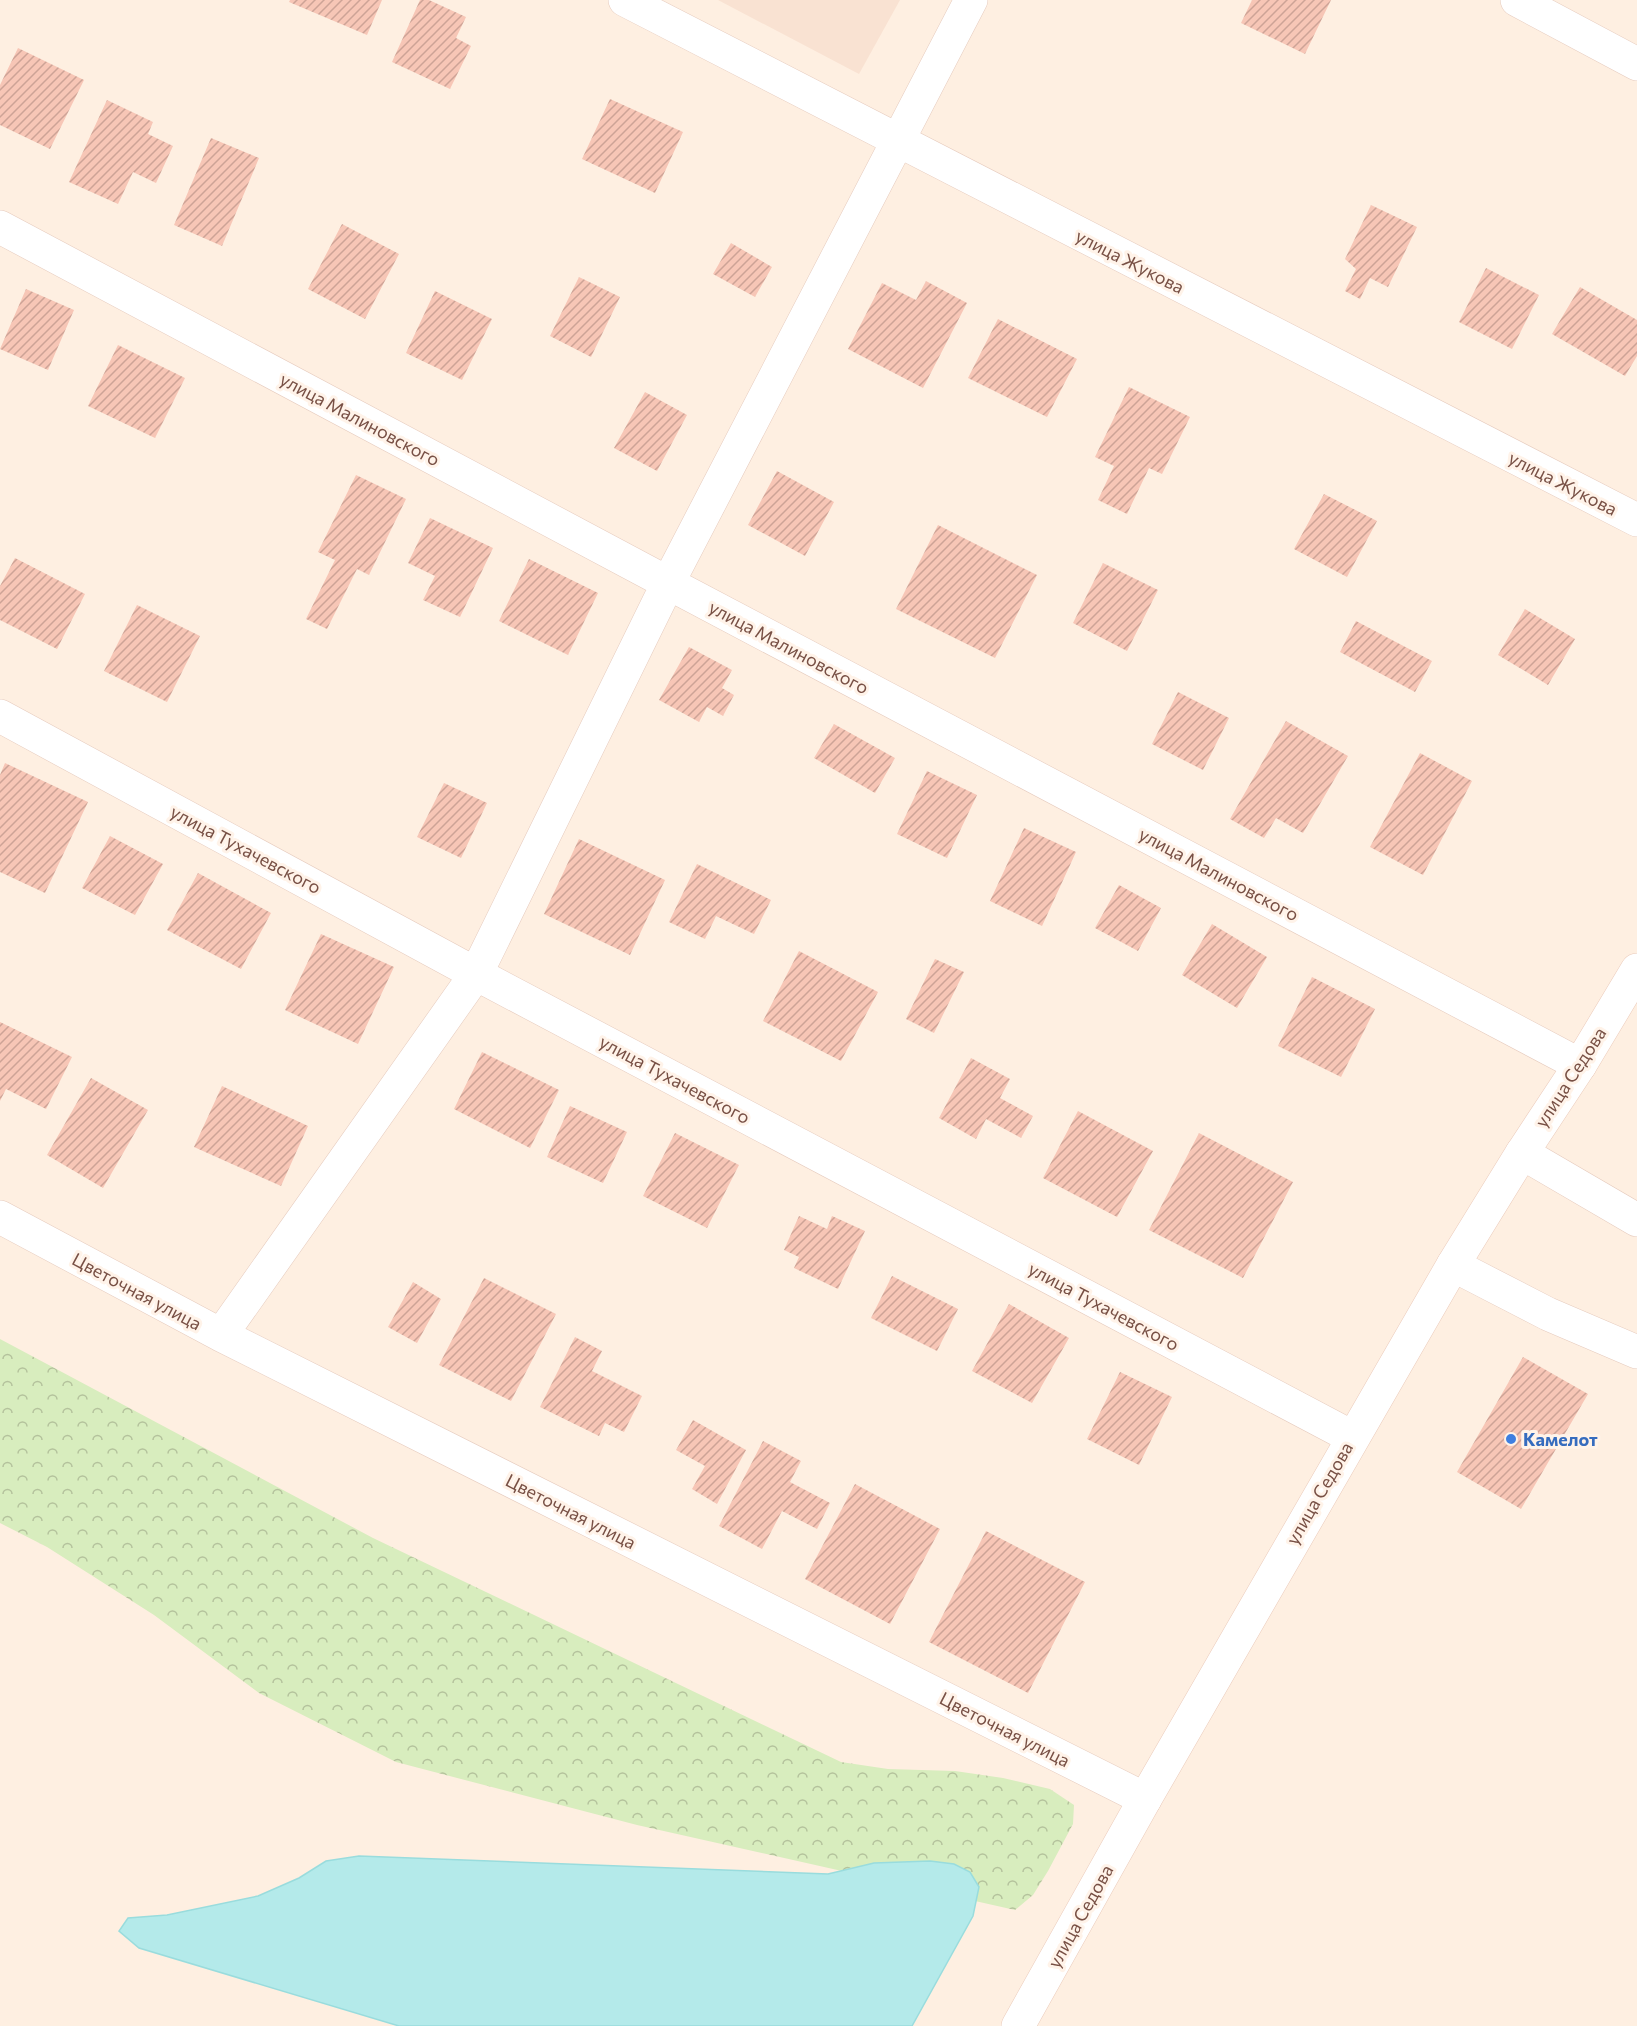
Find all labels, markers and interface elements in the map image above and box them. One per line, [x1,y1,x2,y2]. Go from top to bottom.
street label: улица Жукова [1072,224,1188,298]
street label: улица Малиновского [276,368,444,470]
street label: улица Жукова [1505,446,1621,520]
street label: улица Малиновского [705,596,873,698]
street label: улица Тухачевского [167,800,325,898]
street label: улица Малиновского [1135,823,1303,925]
street label: улица Седова [1530,1023,1610,1131]
street label: улица Тухачевского [596,1030,754,1128]
street label: Цветочная улица [69,1248,205,1334]
street label: улица Тухачевского [1025,1257,1183,1355]
place label: Камелот [1523,1428,1598,1450]
marker: Камелот [1504,1432,1518,1446]
street label: улица Седова [1281,1438,1357,1548]
street label: Цветочная улица [502,1469,640,1553]
street label: Цветочная улица [936,1687,1074,1771]
street label: улица Седова [1043,1861,1117,1971]

